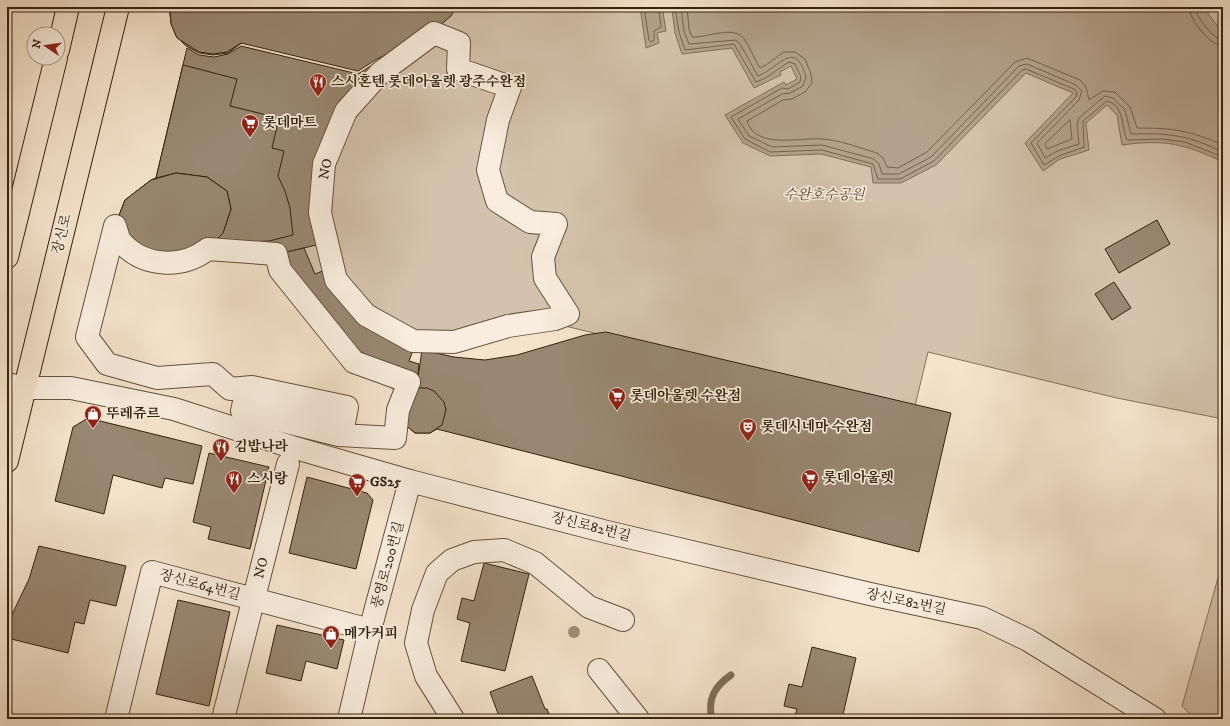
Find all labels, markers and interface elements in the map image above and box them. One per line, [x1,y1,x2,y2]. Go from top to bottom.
north arrow [26,26,66,66]
text: N [29,38,45,50]
restaurant icon: 스시혼텐 롯데아울렛 광주수완점 [308,72,328,97]
place label: 스시혼텐 롯데아울렛 광주수완점 [331,73,526,91]
supermarket icon: 롯데마트 [240,113,260,138]
place label: 롯데마트 [263,114,318,132]
street label: NO [315,157,337,181]
park label: 수완호수공원 [783,186,866,204]
street label: 장신로 [48,212,76,256]
supermarket icon: 롯데아울렛 수완점 [607,386,627,411]
place label: 롯데아울렛 수완점 [630,387,741,405]
shop icon: 뚜레쥬르 [83,404,103,429]
place label: 뚜레쥬르 [106,405,161,423]
theatre icon: 롯데시네마 수완점 [738,417,758,442]
place label: 롯데시네마 수완점 [761,418,872,436]
restaurant icon: 김밥나라 [211,437,231,462]
place label: 김밥나라 [234,438,289,456]
supermarket icon: 롯데 아울렛 [800,468,820,493]
restaurant icon: 스시랑 [224,469,244,494]
place label: 롯데 아울렛 [823,469,894,487]
place label: 스시랑 [247,470,288,488]
supermarket icon: GS25 [347,472,367,497]
place label: GS25 [370,473,401,491]
street label: 장신로82번길 [549,508,633,546]
street label: 풍영로200번길 [368,519,408,611]
street label: NO [250,555,273,580]
street label: 장신로64번길 [158,566,242,604]
street label: 장신로82번길 [864,585,948,619]
shop icon: 메가커피 [321,624,341,649]
place label: 메가커피 [344,625,398,643]

